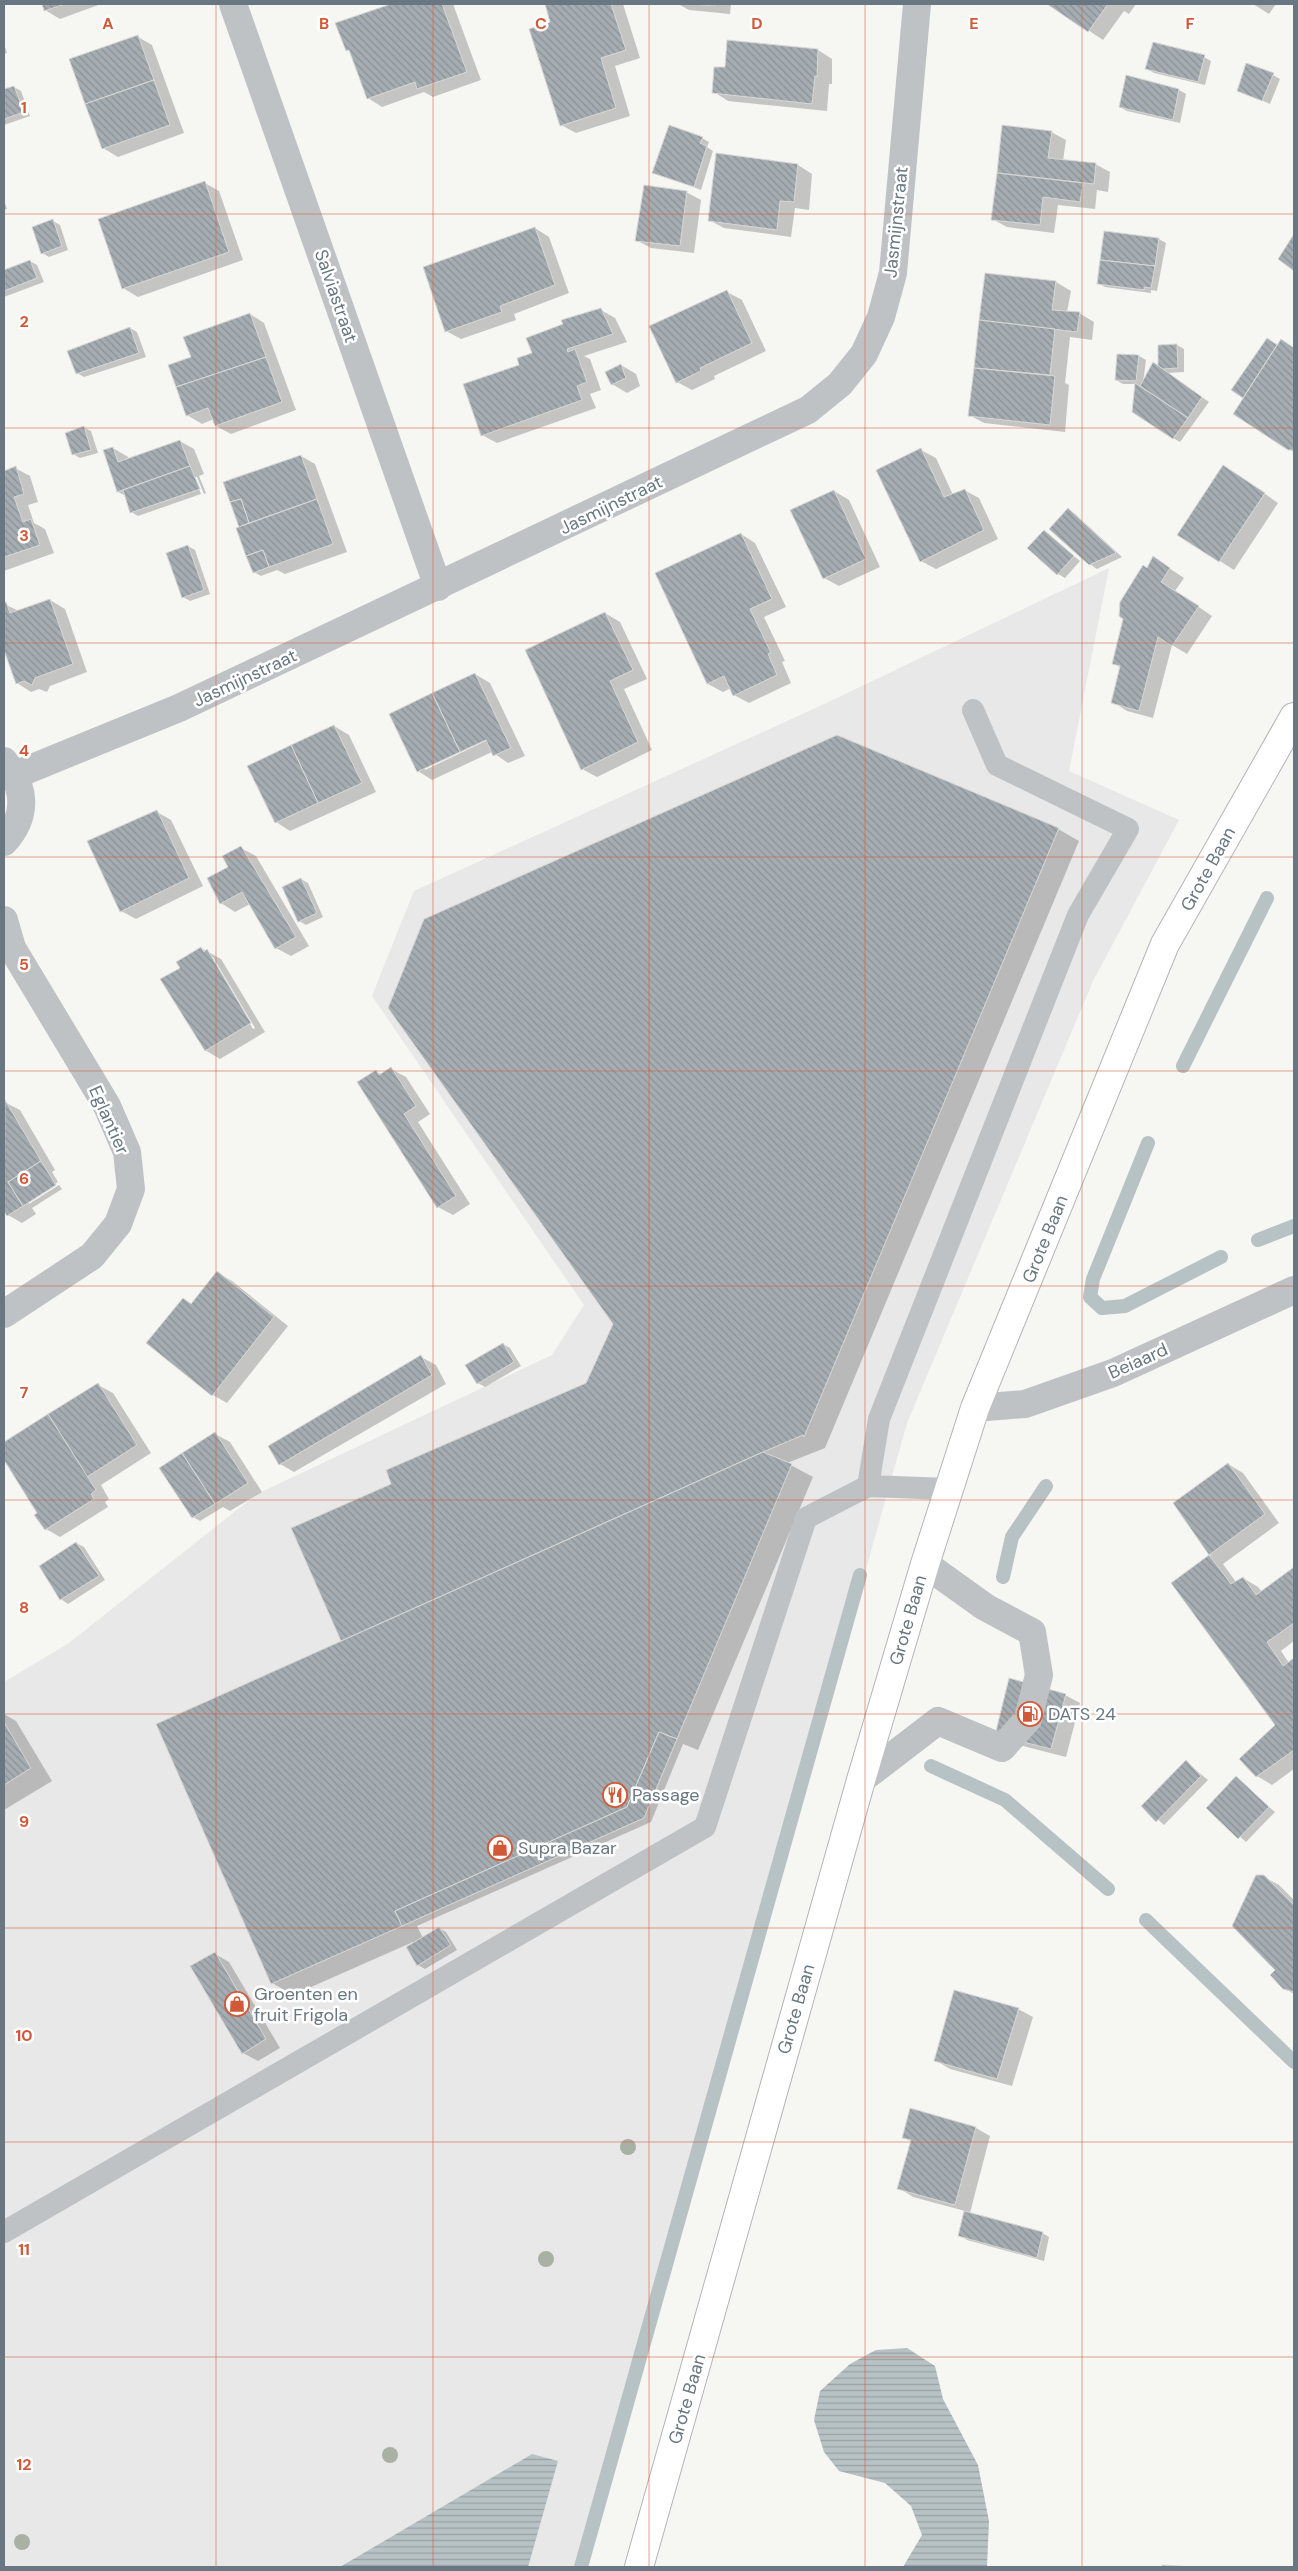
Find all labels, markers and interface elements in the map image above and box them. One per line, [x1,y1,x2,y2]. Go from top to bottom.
text: A [102,13,114,34]
text: B [319,13,329,34]
text: C [535,13,547,34]
text: D [751,13,763,34]
text: E [969,13,979,34]
text: F [1186,13,1195,34]
text: 1 [21,97,27,118]
street label: Jasmijnstraat [878,165,914,279]
street label: Salviastraat [309,246,363,346]
text: 2 [19,311,29,332]
street label: Jasmijnstraat [556,470,666,540]
text: 3 [19,525,29,546]
street label: Jasmijnstraat [189,644,301,712]
text: 4 [19,740,29,761]
street label: Grote Baan [1175,823,1241,915]
text: 5 [19,954,29,975]
street label: Eglantier [83,1082,135,1158]
text: 6 [19,1168,29,1189]
street label: Grote Baan [1016,1191,1074,1287]
street label: Beiaard [1105,1337,1171,1385]
text: 7 [20,1382,29,1403]
street label: Grote Baan [884,1572,932,1668]
text: 8 [19,1597,29,1618]
fuel station icon: DATS 24 [1017,1701,1043,1727]
place label: DATS 24 [1048,1702,1116,1726]
restaurant icon: Passage [602,1782,628,1808]
place label: Passage [632,1783,700,1807]
text: 9 [19,1811,29,1832]
shop icon: Supra Bazar [487,1835,513,1861]
place label: Supra Bazar [518,1836,617,1860]
street label: Grote Baan [772,1961,820,2057]
place label: Groenten en fruit Frigola [254,1982,358,2027]
shop icon: Groenten en fruit Frigola [224,1991,250,2017]
text: 10 [15,2025,33,2046]
text: 11 [18,2239,30,2260]
street label: Grote Baan [663,2351,711,2447]
text: 12 [16,2454,32,2475]

